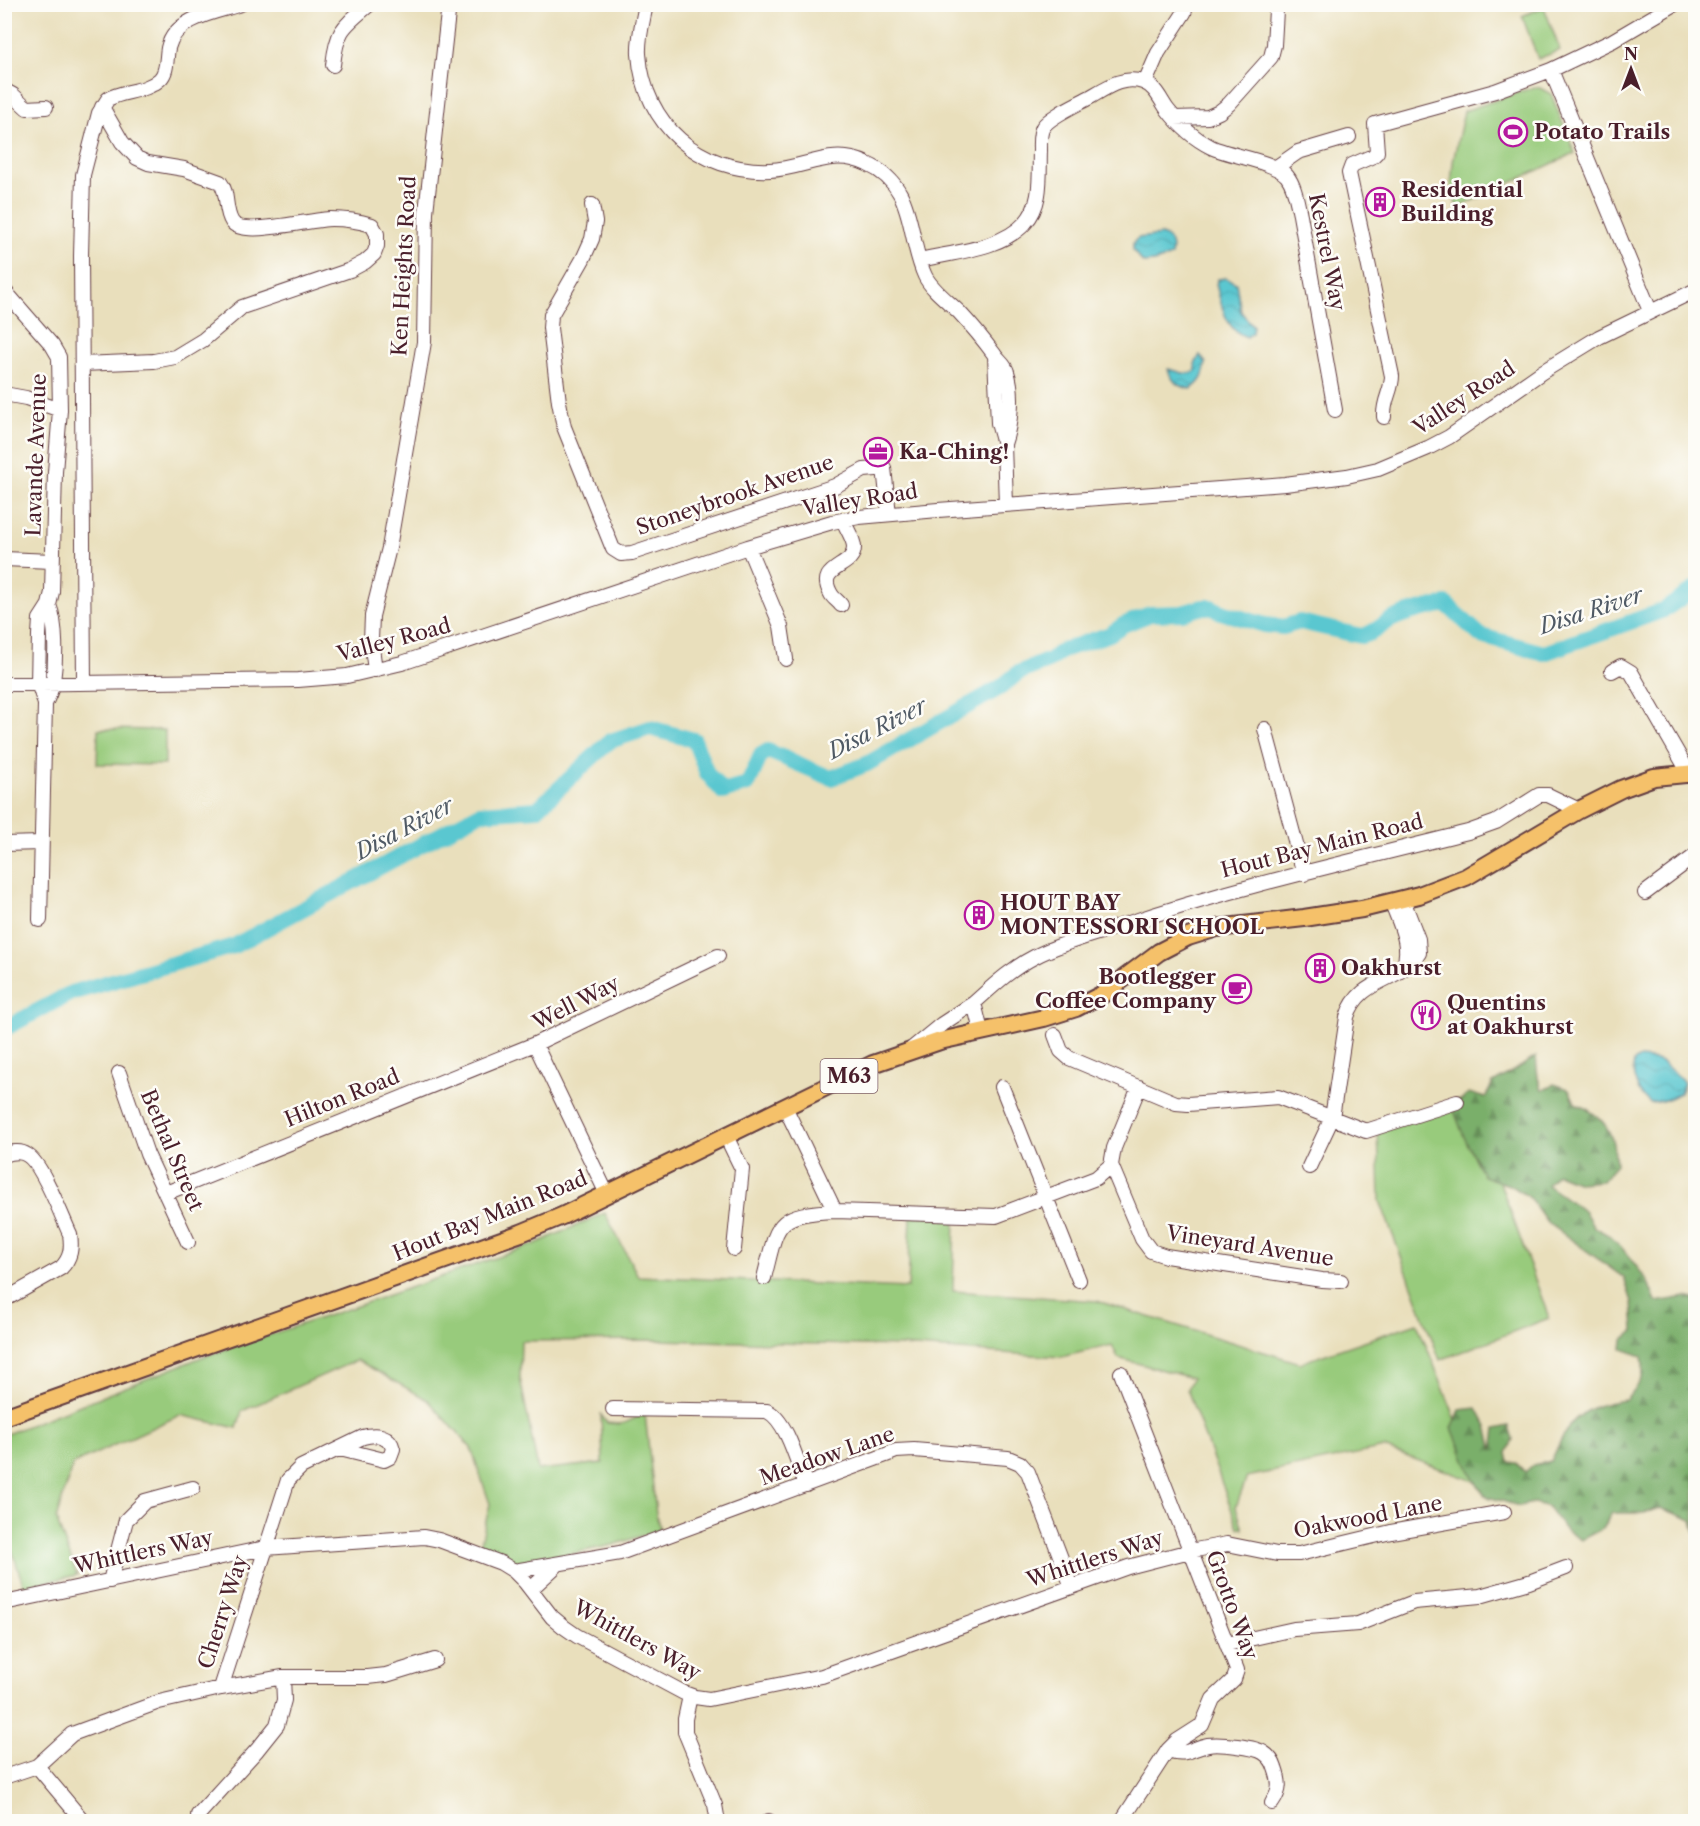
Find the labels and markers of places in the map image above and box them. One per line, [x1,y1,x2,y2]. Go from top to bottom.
sports icon: Potato Trails [1497,116,1529,148]
place label: Potato Trails [1534,119,1670,144]
place label: Residential Building [1401,177,1523,226]
building icon: Residential Building [1364,186,1396,218]
office icon: Ka-Ching! [862,436,894,468]
place label: Ka-Ching! [899,439,1009,464]
place label: HOUT BAY MONTESSORI SCHOOL [1000,890,1265,939]
building icon: HOUT BAY MONTESSORI SCHOOL [963,899,995,931]
building icon: Oakhurst [1304,952,1336,984]
place label: Oakhurst [1341,955,1442,980]
place label: Bootlegger Coffee Company [1035,964,1217,1013]
cafe icon: Bootlegger Coffee Company [1221,973,1253,1005]
place label: Quentins at Oakhurst [1447,990,1574,1039]
restaurant icon: Quentins at Oakhurst [1410,999,1442,1031]

